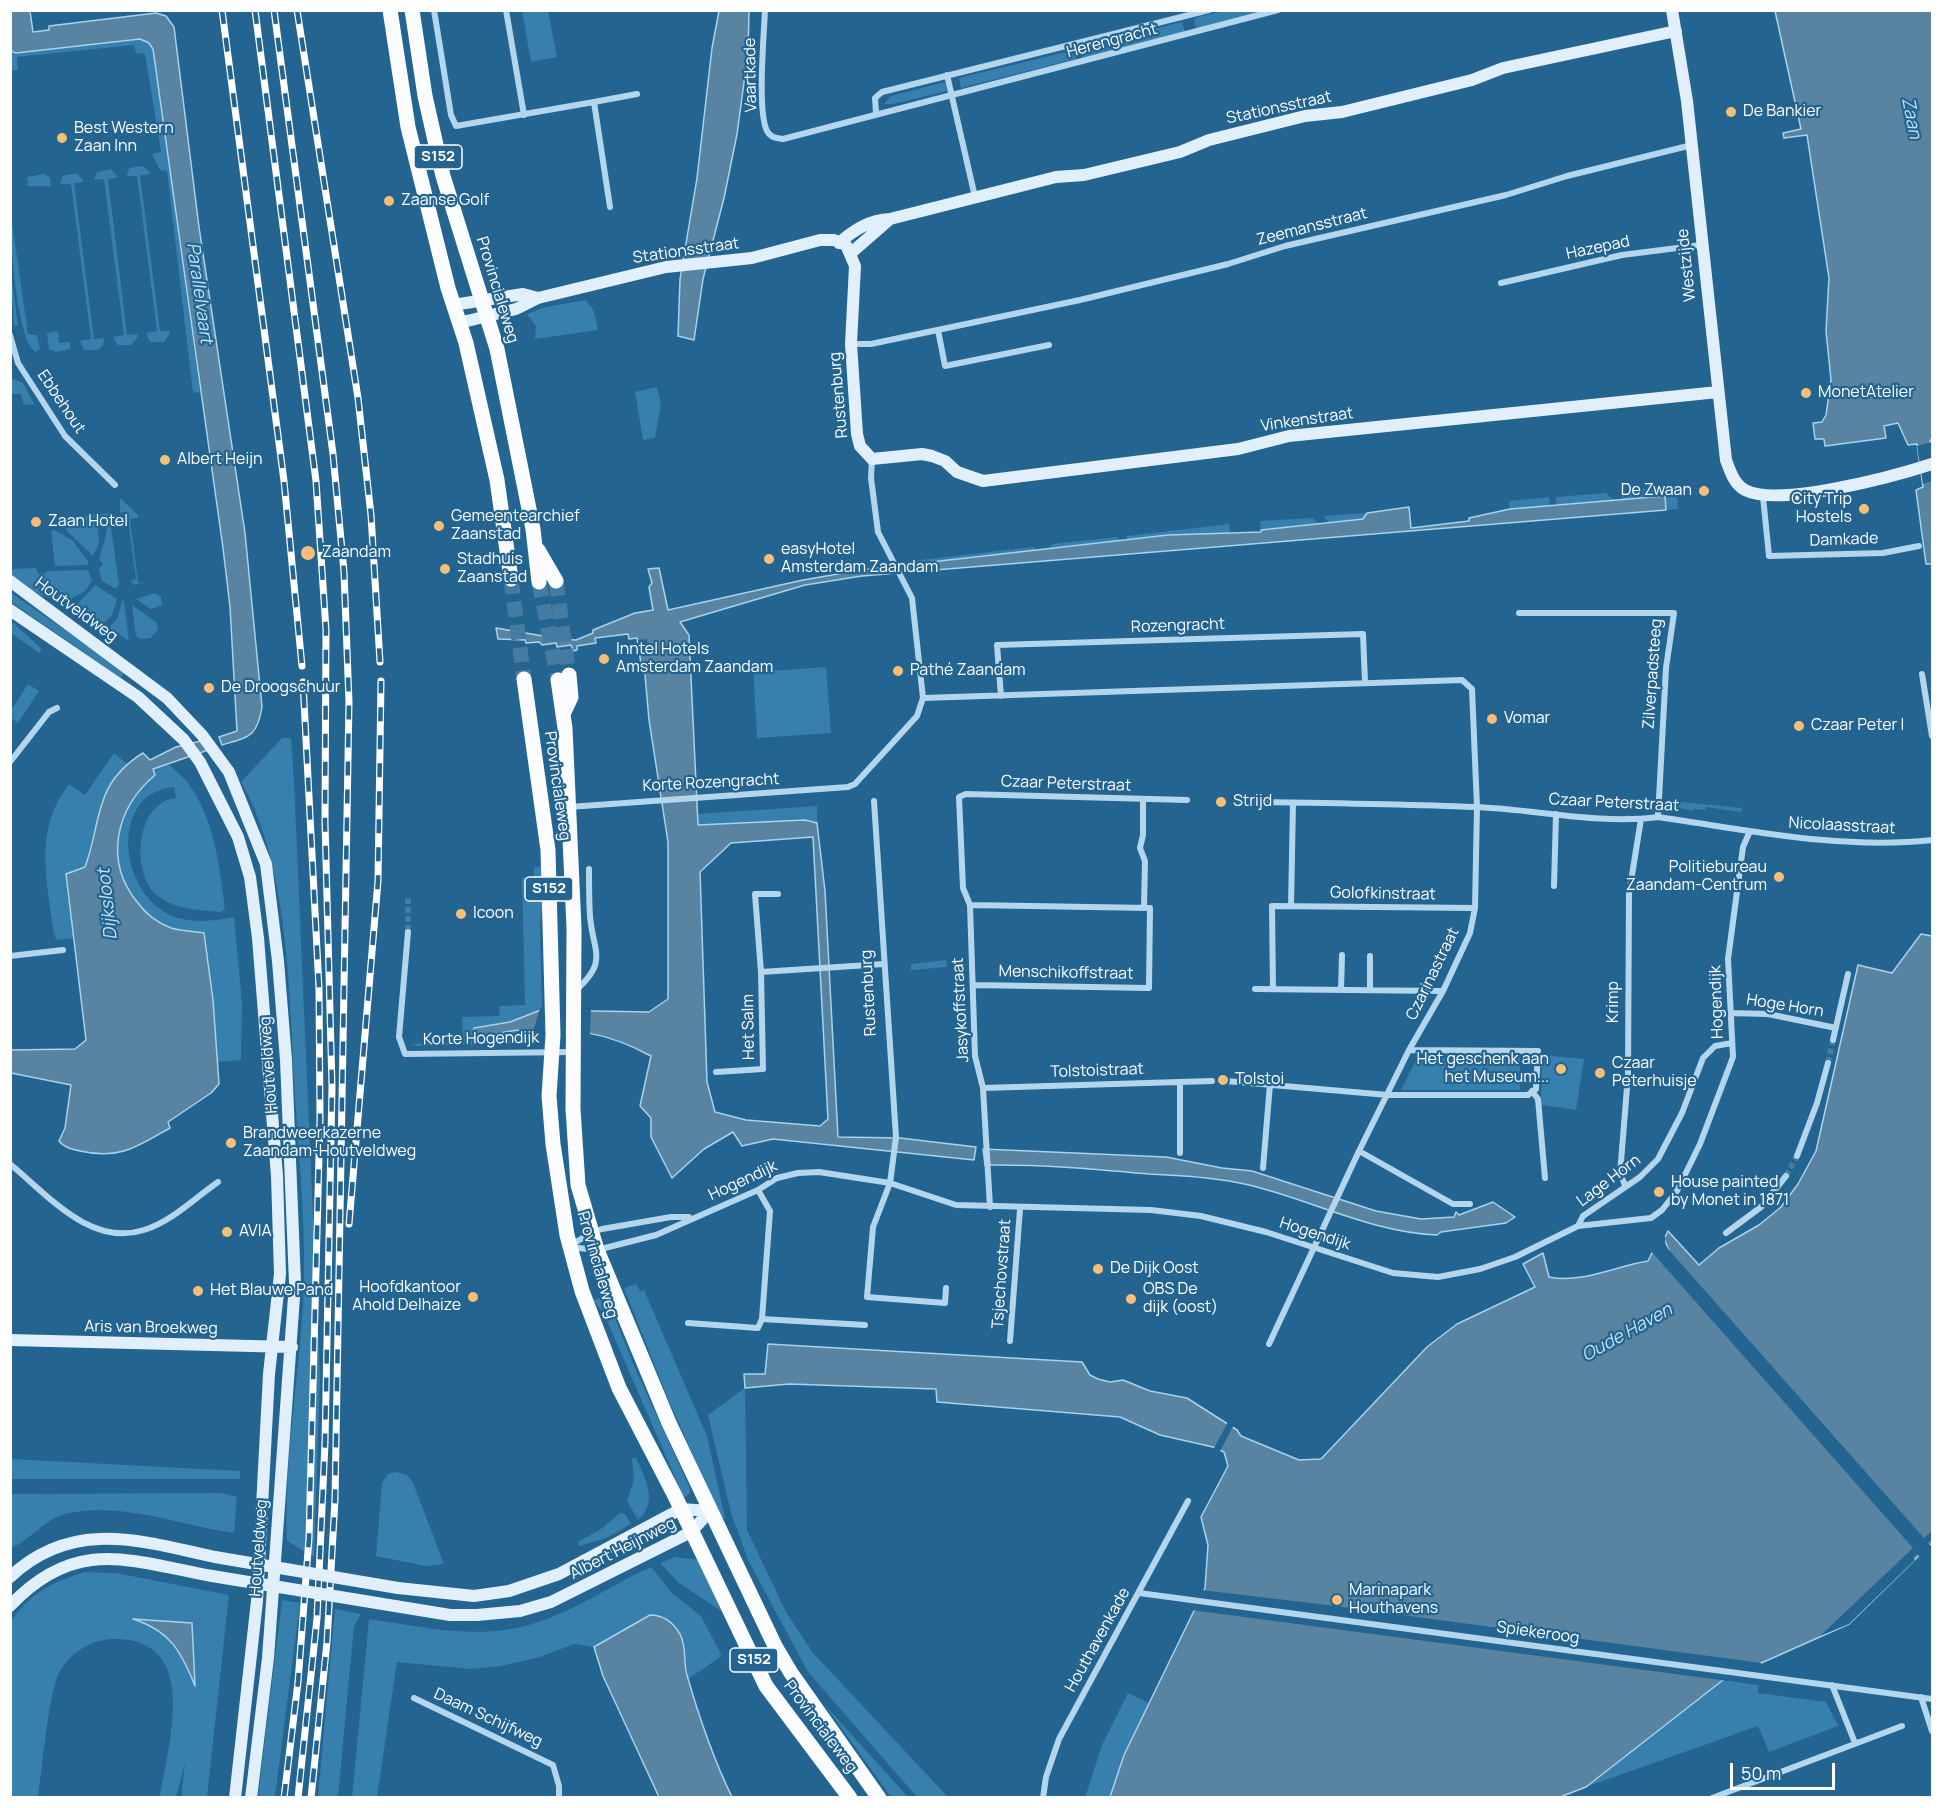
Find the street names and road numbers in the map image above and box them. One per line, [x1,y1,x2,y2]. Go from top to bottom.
street label: Herengracht [1065,20,1159,62]
street label: Vaartkade [741,38,761,112]
street label: Stationsstraat [1225,87,1333,129]
road number: S152 [414,145,462,169]
street label: Zeemansstraat [1255,204,1369,250]
street label: Westzijde [1674,228,1700,302]
street label: Hazepad [1564,232,1632,264]
street label: Provincialeweg [472,234,522,346]
street label: Stationsstraat [632,234,740,268]
street label: Rustenburg [826,351,852,439]
street label: Ebbehout [33,367,89,437]
street label: Vinkenstraat [1259,404,1355,436]
street label: Damkade [1809,529,1879,551]
street label: Houtveldweg [31,574,121,646]
street label: Rozengracht [1131,615,1225,637]
street label: Zilverpadsteeg [1640,618,1666,730]
street label: Provincialeweg [540,730,574,842]
street label: Korte Rozengracht [642,770,780,796]
street label: Czaar Peterstraat [1000,772,1132,796]
street label: Czaar Peterstraat [1548,790,1680,816]
street label: Nicolaasstraat [1788,814,1896,838]
road number: S152 [525,877,573,901]
street label: Golofkinstraat [1330,883,1436,905]
street label: Czarinastraat [1402,925,1464,1023]
street label: Rustenburg [857,949,881,1037]
street label: Jasykoffstraat [949,957,973,1063]
street label: Menschikoffstraat [998,962,1134,984]
street label: Hogendijk [1706,965,1728,1039]
street label: Krimp [1604,981,1624,1023]
street label: Hoge Horn [1745,990,1825,1022]
street label: Het Salm [739,994,759,1060]
street label: Houtveldweg [256,1016,282,1114]
street label: Korte Hogendijk [423,1028,539,1050]
street label: Tolstoistraat [1050,1060,1144,1082]
street label: Lage Horn [1573,1151,1645,1211]
street label: Hogendijk [706,1157,780,1205]
street label: Provincialeweg [573,1209,621,1321]
street label: Hogendijk [1277,1213,1353,1255]
street label: Tsjechovstraat [989,1218,1015,1330]
street label: Aris van Broekweg [84,1317,218,1339]
street label: Houtveldweg [246,1499,272,1597]
street label: Albert Heijnweg [567,1514,679,1584]
street label: Houthavenkade [1061,1584,1135,1696]
street label: Spiekeroog [1495,1618,1581,1648]
road number: S152 [730,1648,778,1672]
street label: Provincialeweg [779,1677,861,1777]
street label: Daam Schijfweg [431,1684,545,1752]

